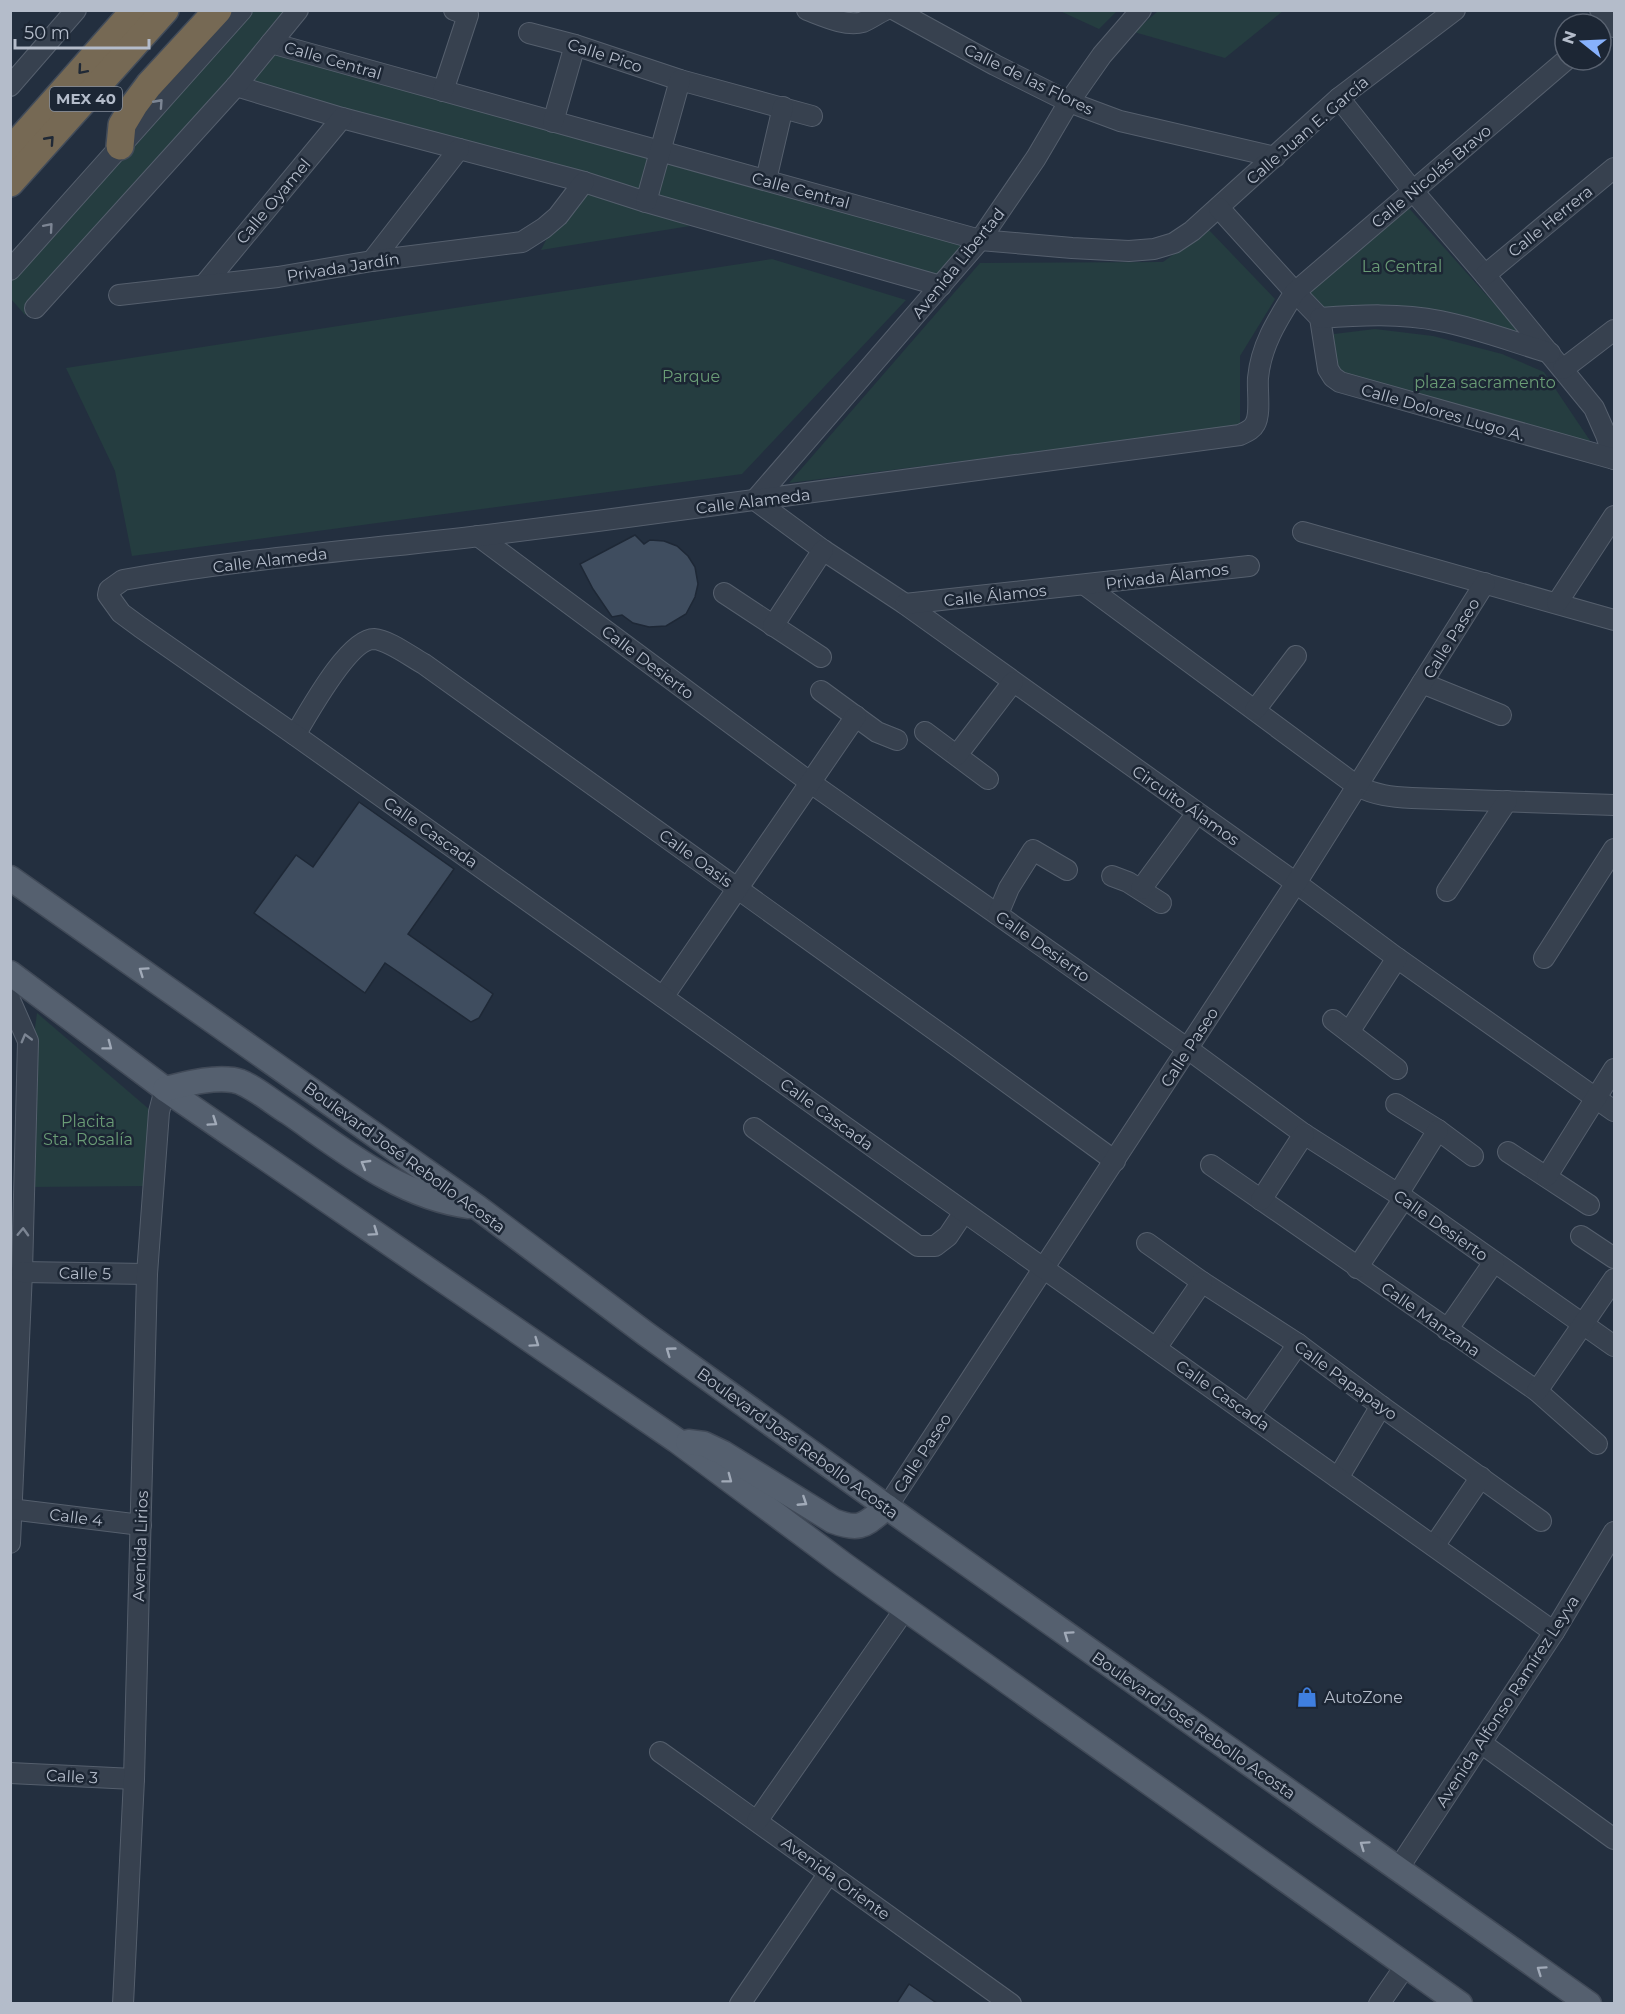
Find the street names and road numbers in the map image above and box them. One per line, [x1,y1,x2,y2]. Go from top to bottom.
street label: Calle Pico [565,34,645,77]
street label: Calle Central [282,37,384,83]
street label: Calle de las Flores [961,40,1097,119]
street label: Calle Juan E. García [1242,72,1372,189]
road number: MEX 40 [50,87,122,111]
street label: Calle Nicolás Bravo [1368,121,1495,232]
street label: Calle Oyamel [232,155,315,248]
street label: Calle Central [750,168,852,213]
street label: Calle Herrera [1504,182,1596,261]
street label: Avenida Libertad [908,204,1009,322]
street label: Privada Jardín [285,249,401,286]
street label: Calle Dolores Lugo A. [1359,380,1527,445]
street label: Calle Alameda [695,485,811,518]
street label: Calle Alameda [212,544,328,577]
street label: Privada Álamos [1104,559,1230,593]
street label: Calle Álamos [943,581,1048,610]
street label: Calle Paseo [1419,595,1484,682]
street label: Calle Desierto [598,622,698,703]
street label: Circuito Álamos [1129,761,1243,850]
street label: Calle Cascada [380,793,481,872]
street label: Calle Oasis [655,825,736,891]
street label: Calle Desierto [992,907,1093,986]
street label: Calle Paseo [1157,1004,1222,1091]
street label: Calle Cascada [776,1074,877,1155]
street label: Boulevard José Rebollo Acosta [300,1078,509,1237]
street label: Calle Desierto [1390,1186,1491,1265]
street label: Calle 5 [59,1264,111,1283]
street label: Calle Manzana [1378,1278,1484,1361]
street label: Calle Papapayo [1291,1337,1401,1424]
street label: Calle Cascada [1172,1356,1273,1435]
street label: Boulevard José Rebollo Acosta [693,1364,902,1523]
street label: Calle Paseo [890,1410,955,1497]
street label: Avenida Lirios [129,1490,152,1602]
street label: Calle 4 [48,1505,104,1530]
street label: Avenida Alfonso Ramírez Leyva [1432,1592,1583,1811]
street label: Boulevard José Rebollo Acosta [1088,1648,1299,1803]
street label: Calle 3 [45,1766,99,1787]
street label: Avenida Oriente [778,1833,894,1924]

